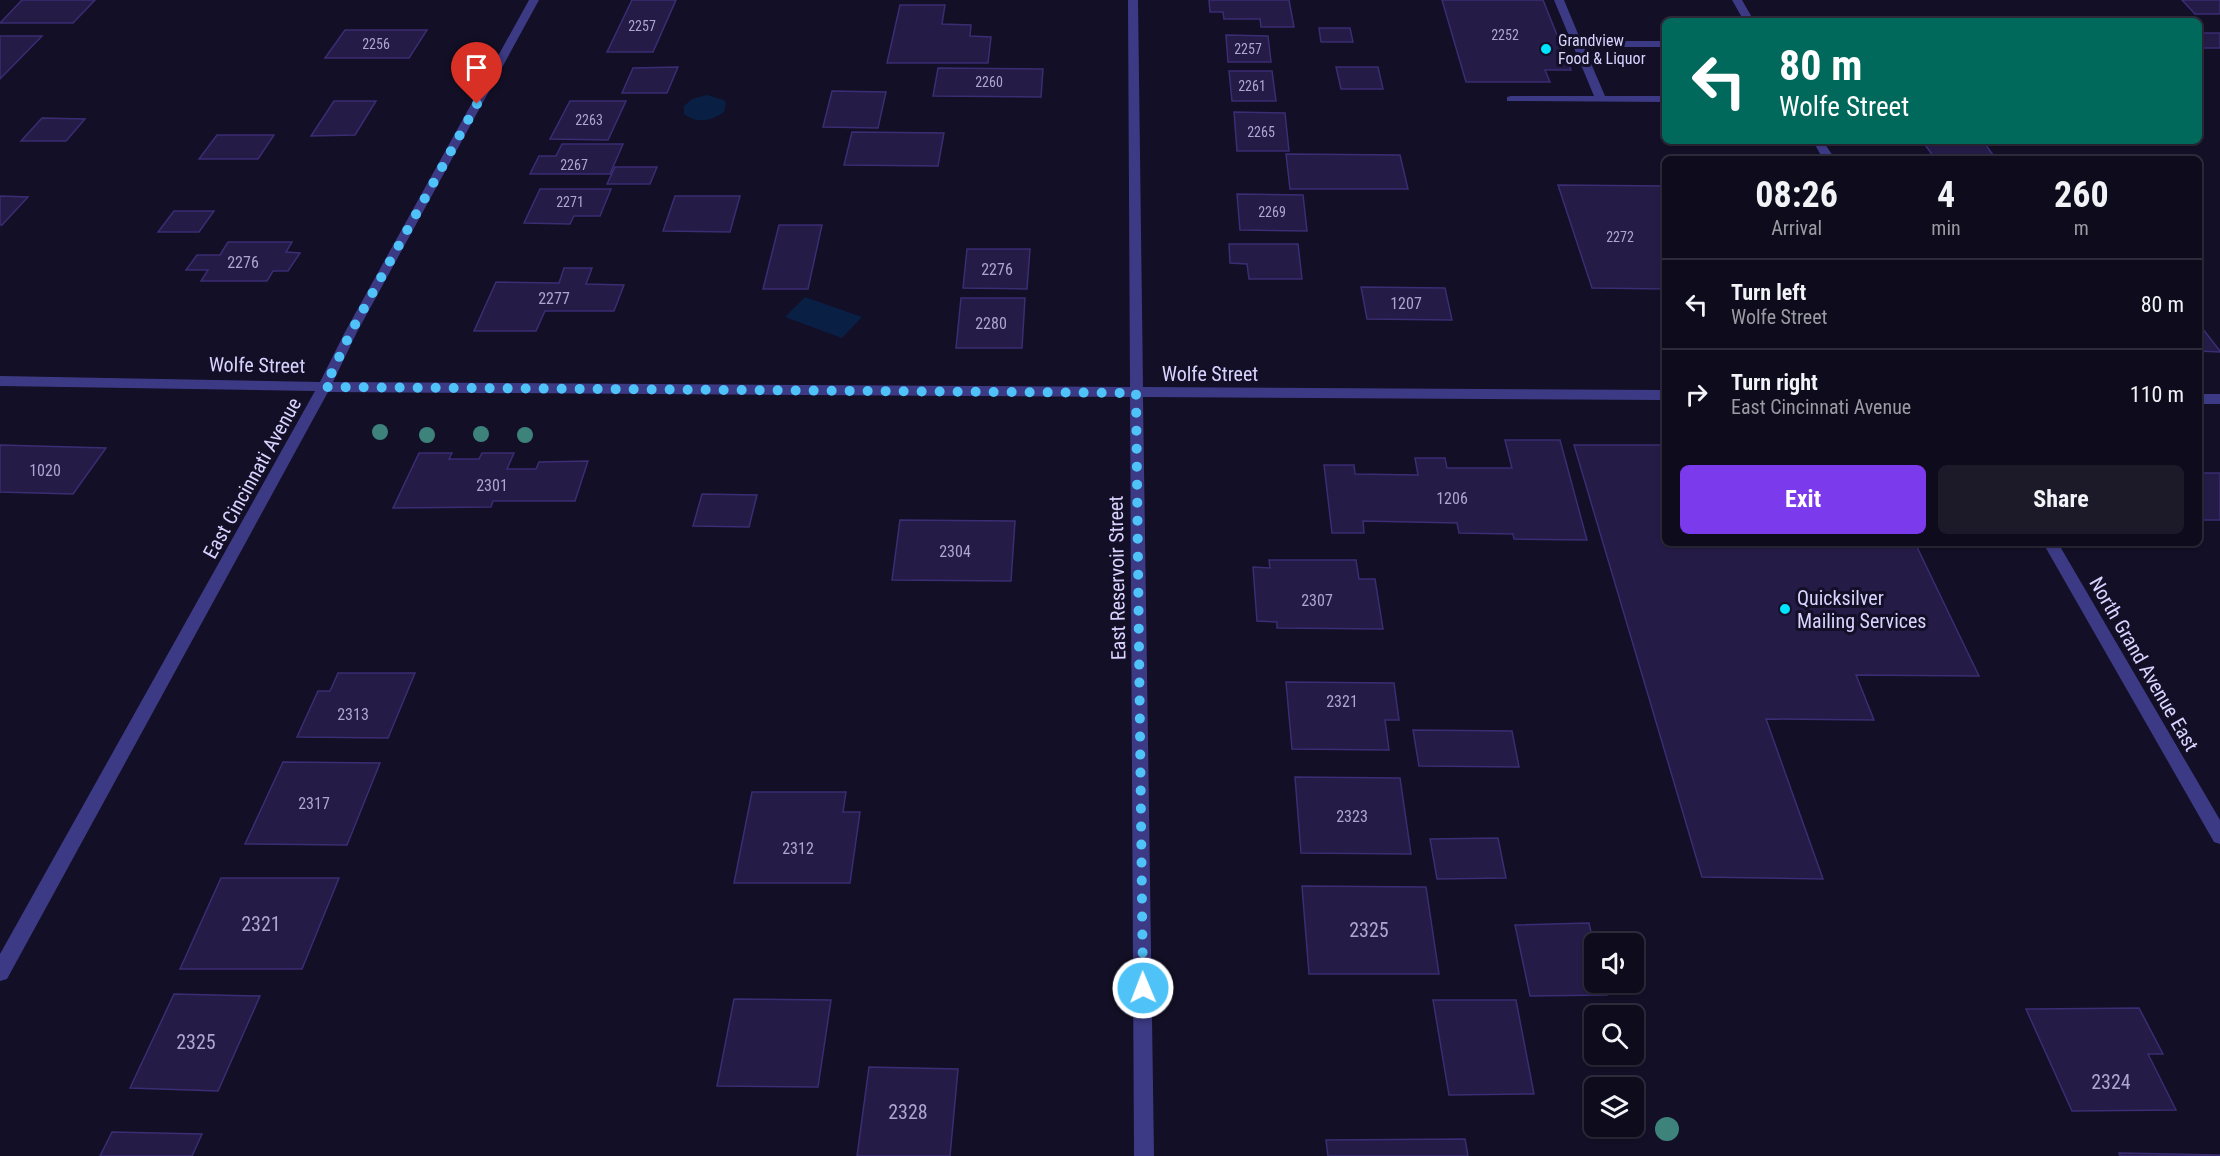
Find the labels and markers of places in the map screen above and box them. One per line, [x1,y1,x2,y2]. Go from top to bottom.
place label: Grandview Food & Liquor [1558,31,1646,68]
pin [451,42,502,104]
marker: Grandview Food & Liquor [1539,42,1553,56]
place label: Quicksilver Mailing Services [1797,586,1927,633]
marker: Quicksilver Mailing Services [1778,602,1792,616]

